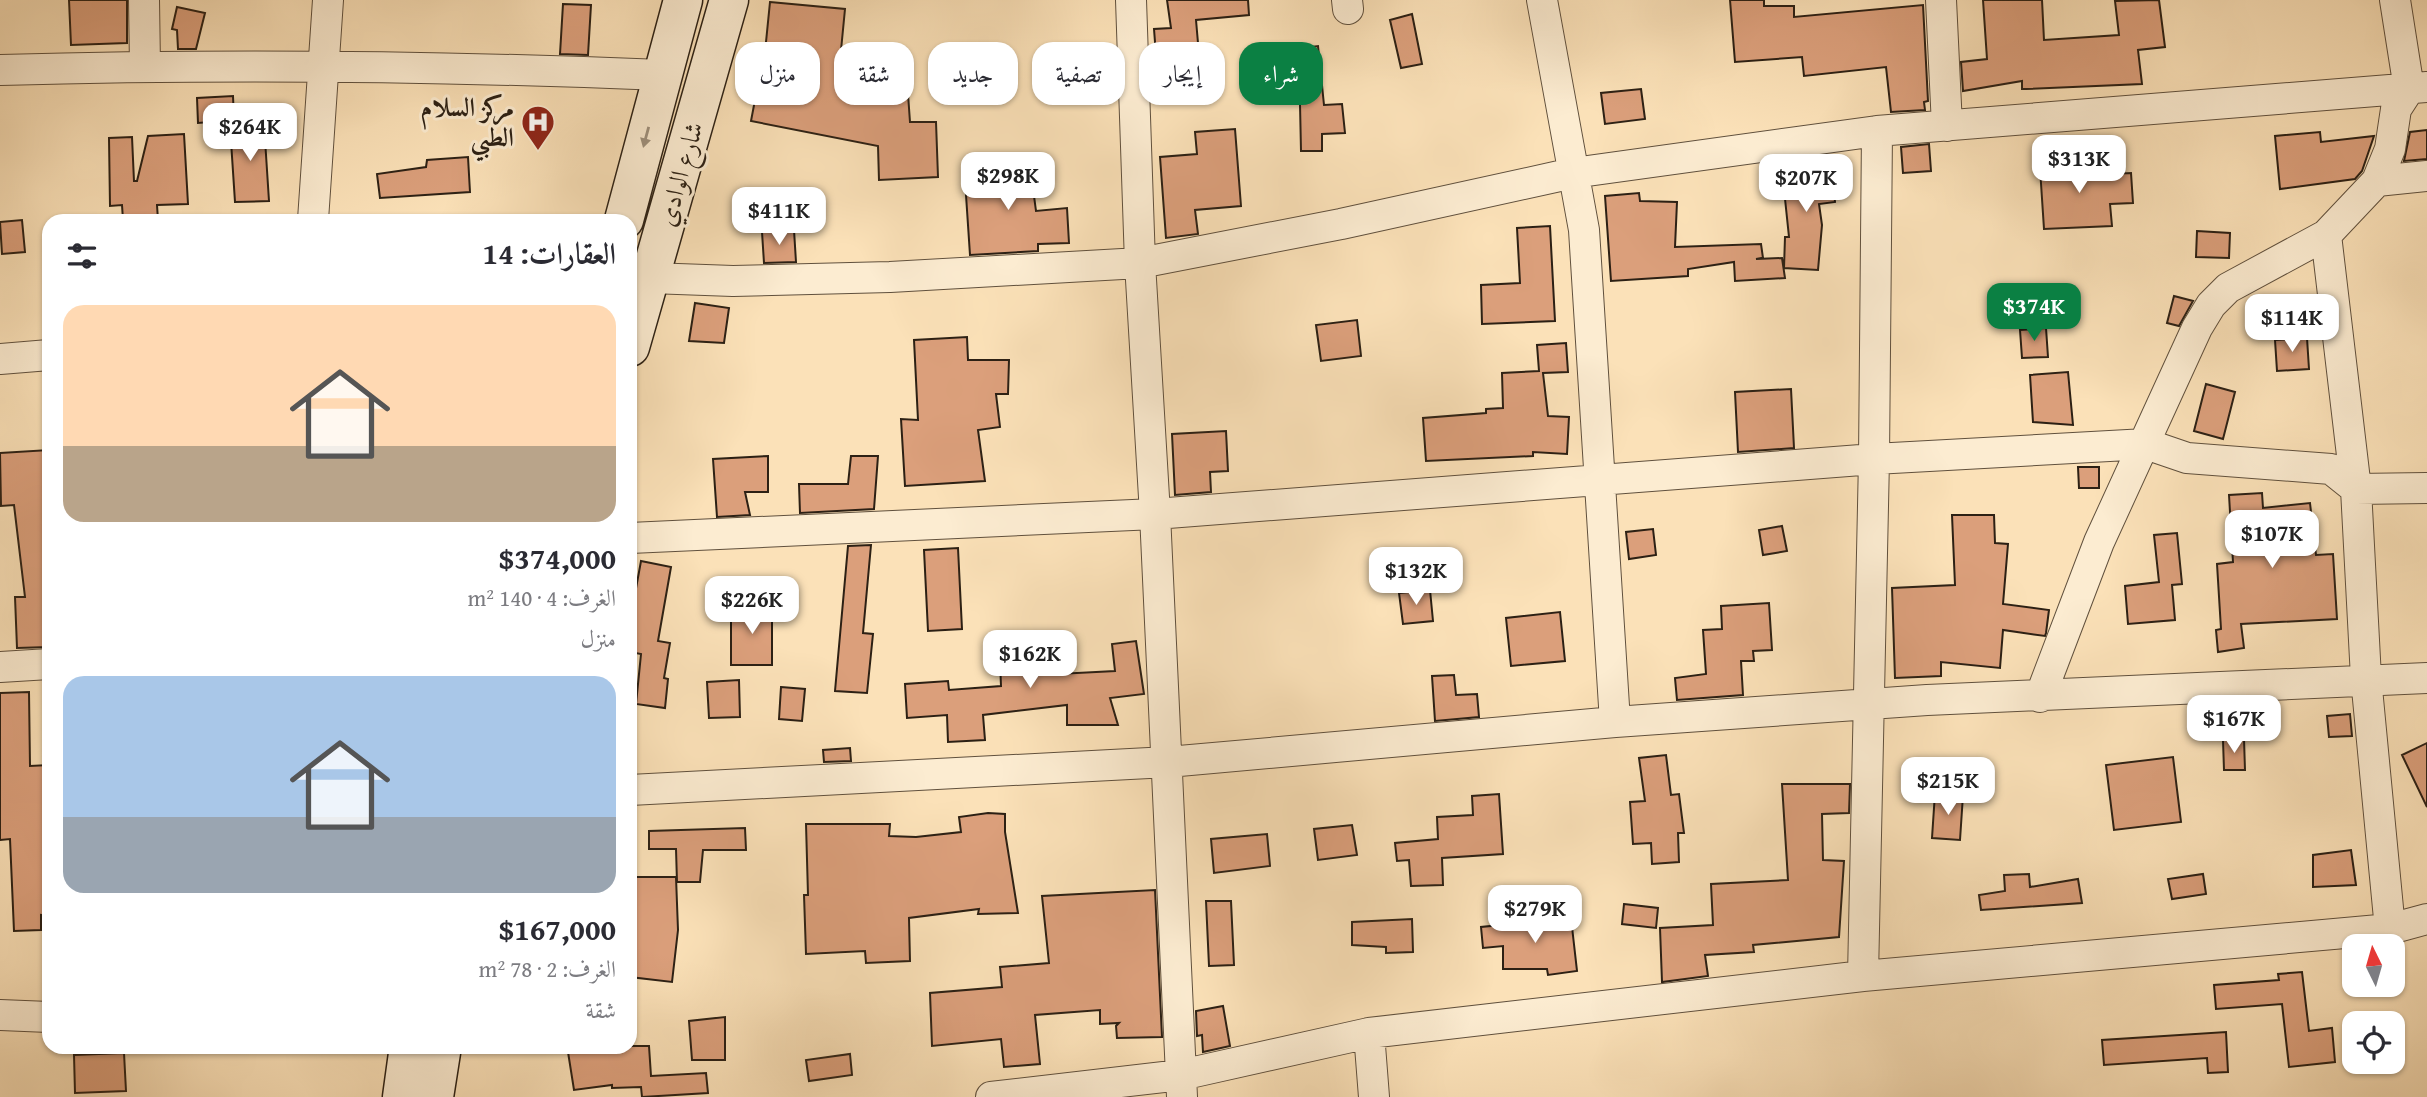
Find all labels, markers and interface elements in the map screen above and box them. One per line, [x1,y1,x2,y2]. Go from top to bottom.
chip: منزل [735,42,820,105]
chip: شقة [834,42,914,105]
chip: جديد [928,42,1018,105]
chip: تصفية [1032,42,1125,105]
chip: إيجار [1139,42,1225,105]
chip: شراء [1239,42,1323,105]
place label: مركز السلام الطبي [421,87,514,162]
hospital icon: مركز السلام الطبي [519,103,557,152]
pin: $264K [201,104,299,163]
text: $264K [219,109,281,142]
street label: شارع الوادي [646,117,716,232]
one-way arrow [640,126,651,148]
pin: $313K [2030,136,2128,195]
text: $313K [2048,141,2110,174]
pin: $298K [959,152,1057,212]
pin: $207K [1757,154,1855,214]
text: $298K [977,158,1039,191]
text: $207K [1775,160,1837,193]
pin: $411K [730,188,828,247]
text: $411K [748,193,810,226]
text: العقارات: 14 [483,231,616,275]
icon: filters [63,237,101,275]
pin: $374K [1985,284,2083,343]
text: $374K [2003,289,2065,322]
pin: $114K [2243,294,2341,354]
text: $114K [2261,300,2323,333]
icon: home [277,351,403,477]
pin: $107K [2223,510,2321,570]
text: $107K [2241,516,2303,549]
text: $374,000 [499,536,616,580]
pin: $132K [1367,548,1465,607]
text: $132K [1385,553,1447,586]
pin: $226K [703,576,801,636]
text: الغرف: 4 · 140 m² [468,581,616,614]
text: $226K [721,582,783,615]
text: منزل [581,622,616,655]
pin: $162K [981,630,1079,690]
text: $162K [999,636,1061,669]
pin: $167K [2185,696,2283,755]
text: $167K [2203,701,2265,734]
icon: home [277,722,403,848]
pin: $215K [1899,758,1997,817]
text: $215K [1917,763,1979,796]
pin: $279K [1486,886,1584,945]
text: $279K [1504,891,1566,924]
text: $167,000 [499,907,616,951]
north arrow [2342,934,2404,998]
map controls [2342,934,2405,1074]
text: الغرف: 2 · 78 m² [479,952,616,985]
text: شقة [586,993,616,1026]
button: locate [2342,1011,2405,1074]

